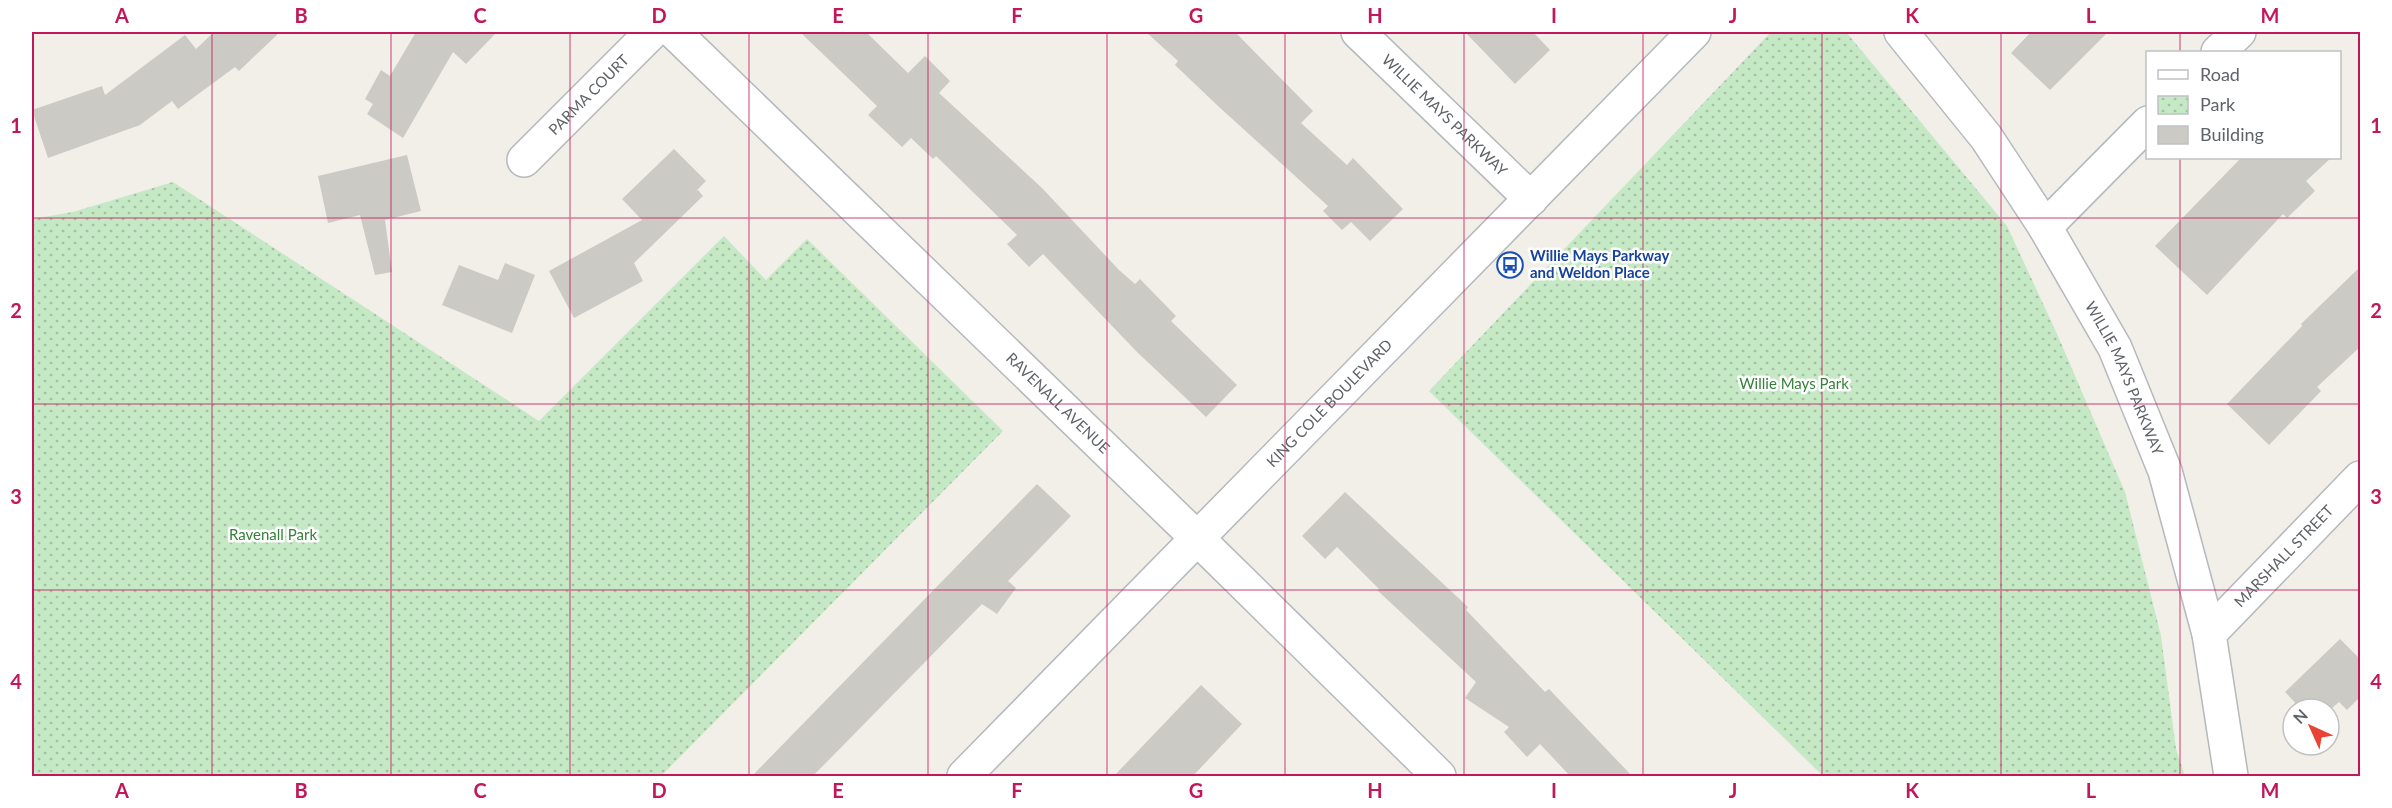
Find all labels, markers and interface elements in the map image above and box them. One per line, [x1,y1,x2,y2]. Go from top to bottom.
text: A [114,3,129,27]
text: B [294,3,308,27]
text: C [473,3,487,27]
text: D [651,3,667,27]
text: E [832,3,844,27]
text: F [1011,3,1023,27]
text: G [1189,3,1203,27]
text: H [1367,3,1383,27]
text: I [1551,3,1557,27]
text: J [1729,3,1737,27]
text: K [1905,3,1919,27]
text: L [2086,3,2097,27]
text: M [2261,3,2279,27]
street label: PARMA COURT [544,50,632,138]
street label: WILLIE MAYS PARKWAY [1379,50,1512,180]
legend [2146,51,2341,159]
text: Road [2200,63,2240,85]
text: Park [2200,93,2236,115]
text: 1 [10,113,22,137]
text: 1 [2370,113,2382,137]
text: Building [2200,123,2264,145]
place label: Willie Mays Parkway and Weldon Place [1530,246,1669,281]
bus stop icon: Willie Mays Parkway and Weldon Place [1495,250,1525,280]
text: 2 [10,298,22,322]
street label: WILLIE MAYS PARKWAY [2082,298,2168,458]
text: 2 [2370,298,2382,322]
street label: KING COLE BOULEVARD [1262,335,1396,470]
street label: RAVENALL AVENUE [1003,349,1114,457]
park label: Willie Mays Park [1739,374,1849,392]
text: 3 [10,484,22,508]
text: 3 [2370,484,2382,508]
street label: MARSHALL STREET [2230,501,2337,610]
park label: Ravenall Park [229,525,317,543]
text: 4 [10,669,22,693]
text: 4 [2370,669,2382,693]
north arrow [2281,697,2341,757]
text: N [2289,705,2311,727]
text: A [114,778,129,802]
text: B [294,778,308,802]
text: C [473,778,487,802]
text: D [651,778,667,802]
text: E [832,778,844,802]
text: F [1011,778,1023,802]
text: G [1189,778,1203,802]
text: H [1367,778,1383,802]
text: I [1551,778,1557,802]
text: J [1729,778,1737,802]
text: K [1905,778,1919,802]
text: L [2086,778,2097,802]
text: M [2261,778,2279,802]

